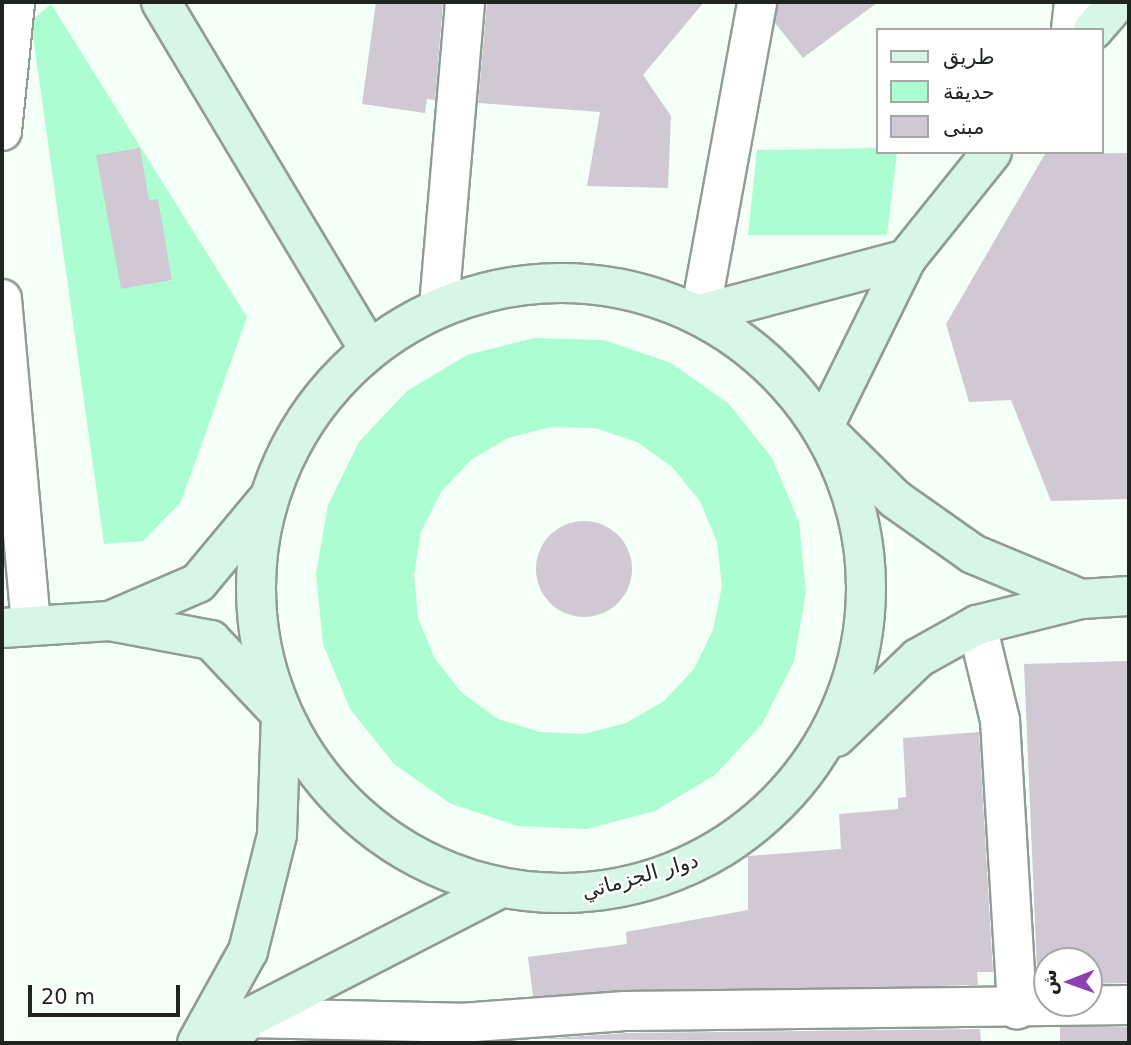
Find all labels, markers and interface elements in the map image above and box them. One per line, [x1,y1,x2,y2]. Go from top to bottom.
legend [876,28,1103,154]
text: طريق [943,45,995,69]
text: حديقة [943,80,995,104]
text: مبنى [943,115,984,139]
street label: دوار الجزماتي [579,847,701,905]
north arrow [1033,947,1103,1017]
text: ش [1038,969,1060,996]
scale bar [32,972,184,1016]
text: 20 m [41,985,95,1009]

